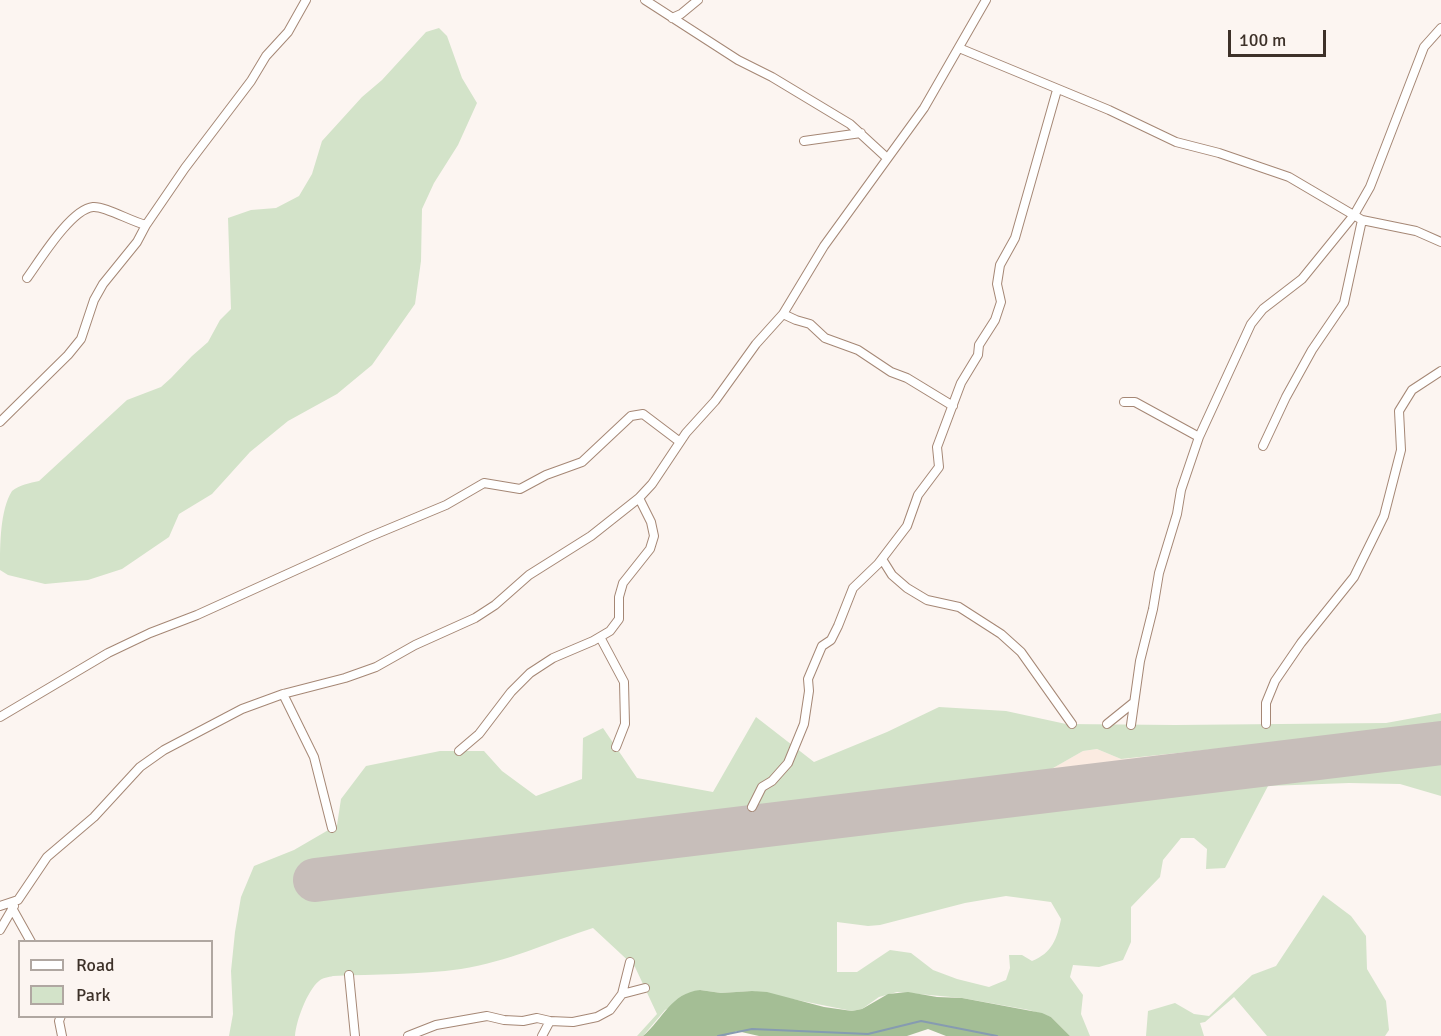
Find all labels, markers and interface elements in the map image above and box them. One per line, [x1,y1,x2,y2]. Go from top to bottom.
scale bar [1231,18,1328,56]
text: 100 m [1239,29,1286,51]
legend [18,940,213,1018]
text: Road [76,954,115,976]
text: Park [76,984,111,1006]

